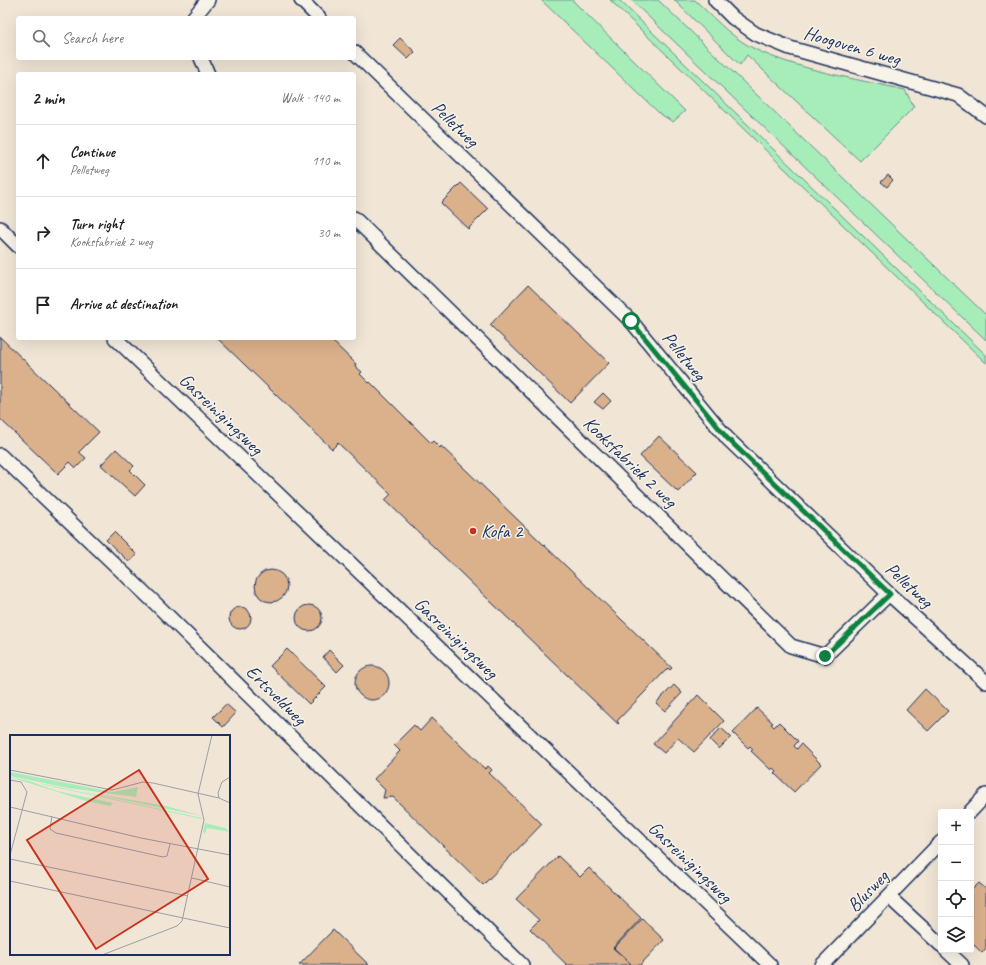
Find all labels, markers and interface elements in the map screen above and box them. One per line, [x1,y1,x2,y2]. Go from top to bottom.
search box [16,16,356,60]
street label: Hoogoven 6 weg [801,21,904,72]
icon: search [30,27,52,49]
text: Search here [62,29,123,48]
text: 2 min [32,88,65,109]
text: Walk · 140 m [281,90,340,106]
street label: Pelletweg [426,96,485,153]
text: Continue [70,143,115,162]
icon: ahead [32,150,54,172]
text: 110 m [312,153,340,169]
text: Pelletweg [70,162,109,178]
text: Turn right [70,215,123,234]
icon: right [32,222,54,244]
text: 30 m [318,225,340,241]
text: Kooksfabriek 2 weg [70,234,153,250]
icon: arrive [32,294,54,316]
text: Arrive at destination [70,295,177,314]
route start [622,312,640,330]
street label: Pelletweg [657,327,712,386]
street label: Gasreinigingsweg [174,368,269,461]
street label: Kooksfabriek 2 weg [578,411,683,513]
place label: Kofa 2 [481,519,524,543]
marker: Kofa 2 [468,526,478,536]
street label: Pelletweg [880,557,939,614]
street label: Gasreinigingsweg [409,592,504,685]
route end [816,647,834,665]
street label: Ertsveldweg [241,660,312,731]
inset map [10,735,230,955]
map controls [938,809,974,953]
button: + [938,809,974,845]
street label: Gasreinigingsweg [643,816,738,909]
button: − [938,845,974,881]
street label: Blusweg [842,864,895,917]
button: locate [938,881,974,917]
button: layers [938,917,974,953]

